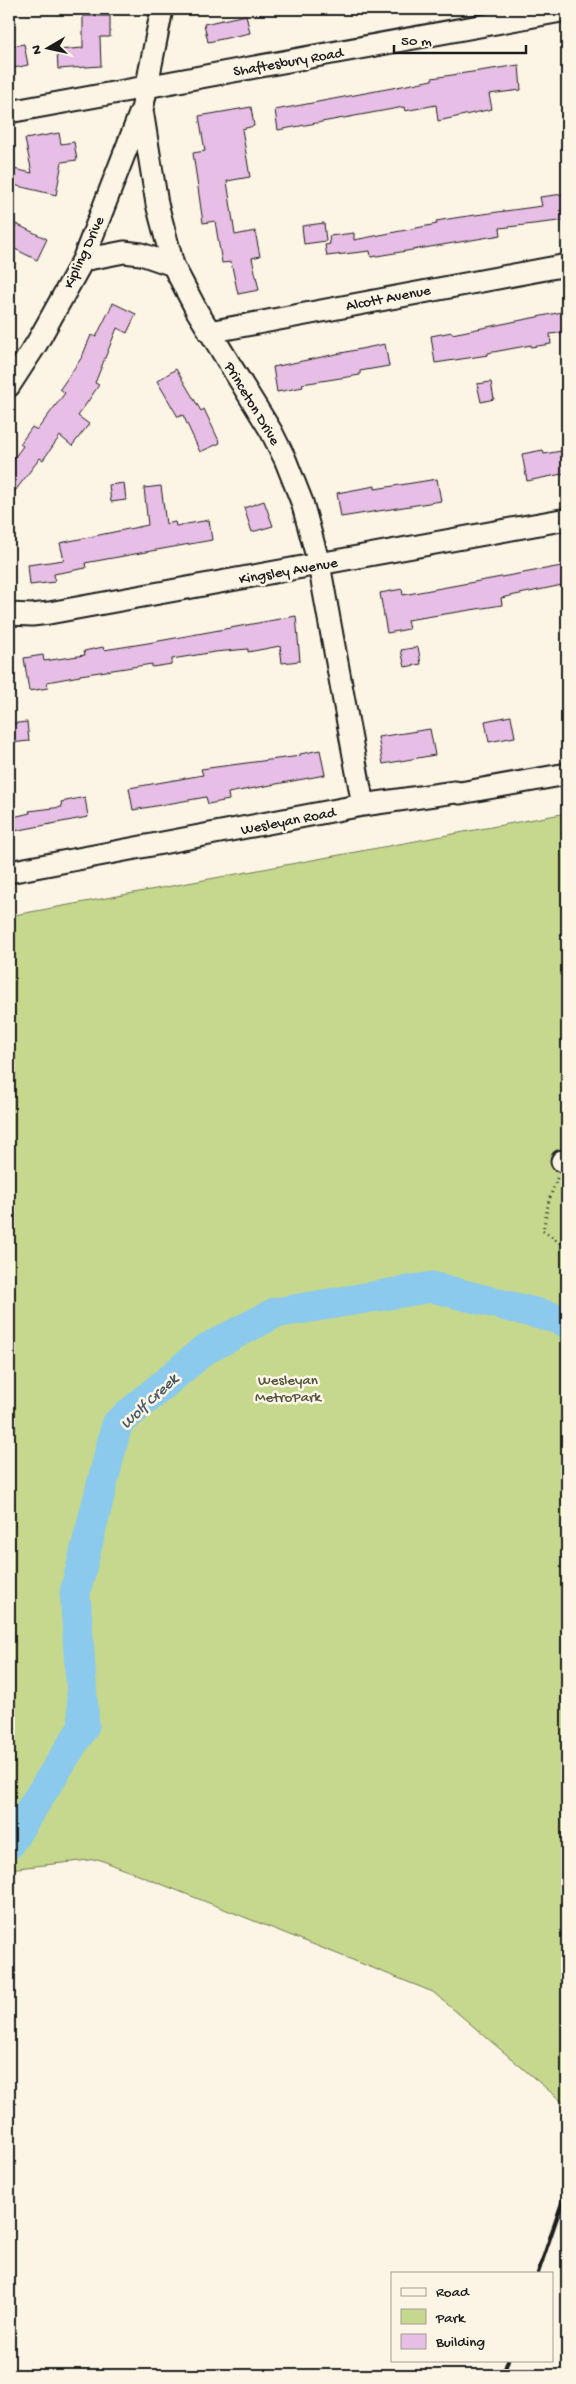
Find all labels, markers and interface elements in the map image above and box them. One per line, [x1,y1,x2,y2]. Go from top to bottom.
north arrow [22,22,72,72]
scale bar [394,22,526,54]
text: 50 m [401,33,432,51]
text: N [29,44,47,55]
street label: Shaftesbury Road [232,44,346,81]
street label: Kipling Drive [60,214,109,292]
street label: Alcott Avenue [344,282,433,316]
street label: Princeton Drive [219,358,283,449]
street label: Kingsley Avenue [238,554,339,589]
street label: Wesleyan Road [239,804,339,840]
water label: Wolf Creek [118,1370,185,1434]
park label: Wesleyan MetroPark [255,1372,322,1407]
legend [391,2272,554,2362]
text: Road [436,2284,470,2302]
text: Park [435,2310,466,2328]
text: Building [435,2334,485,2352]

